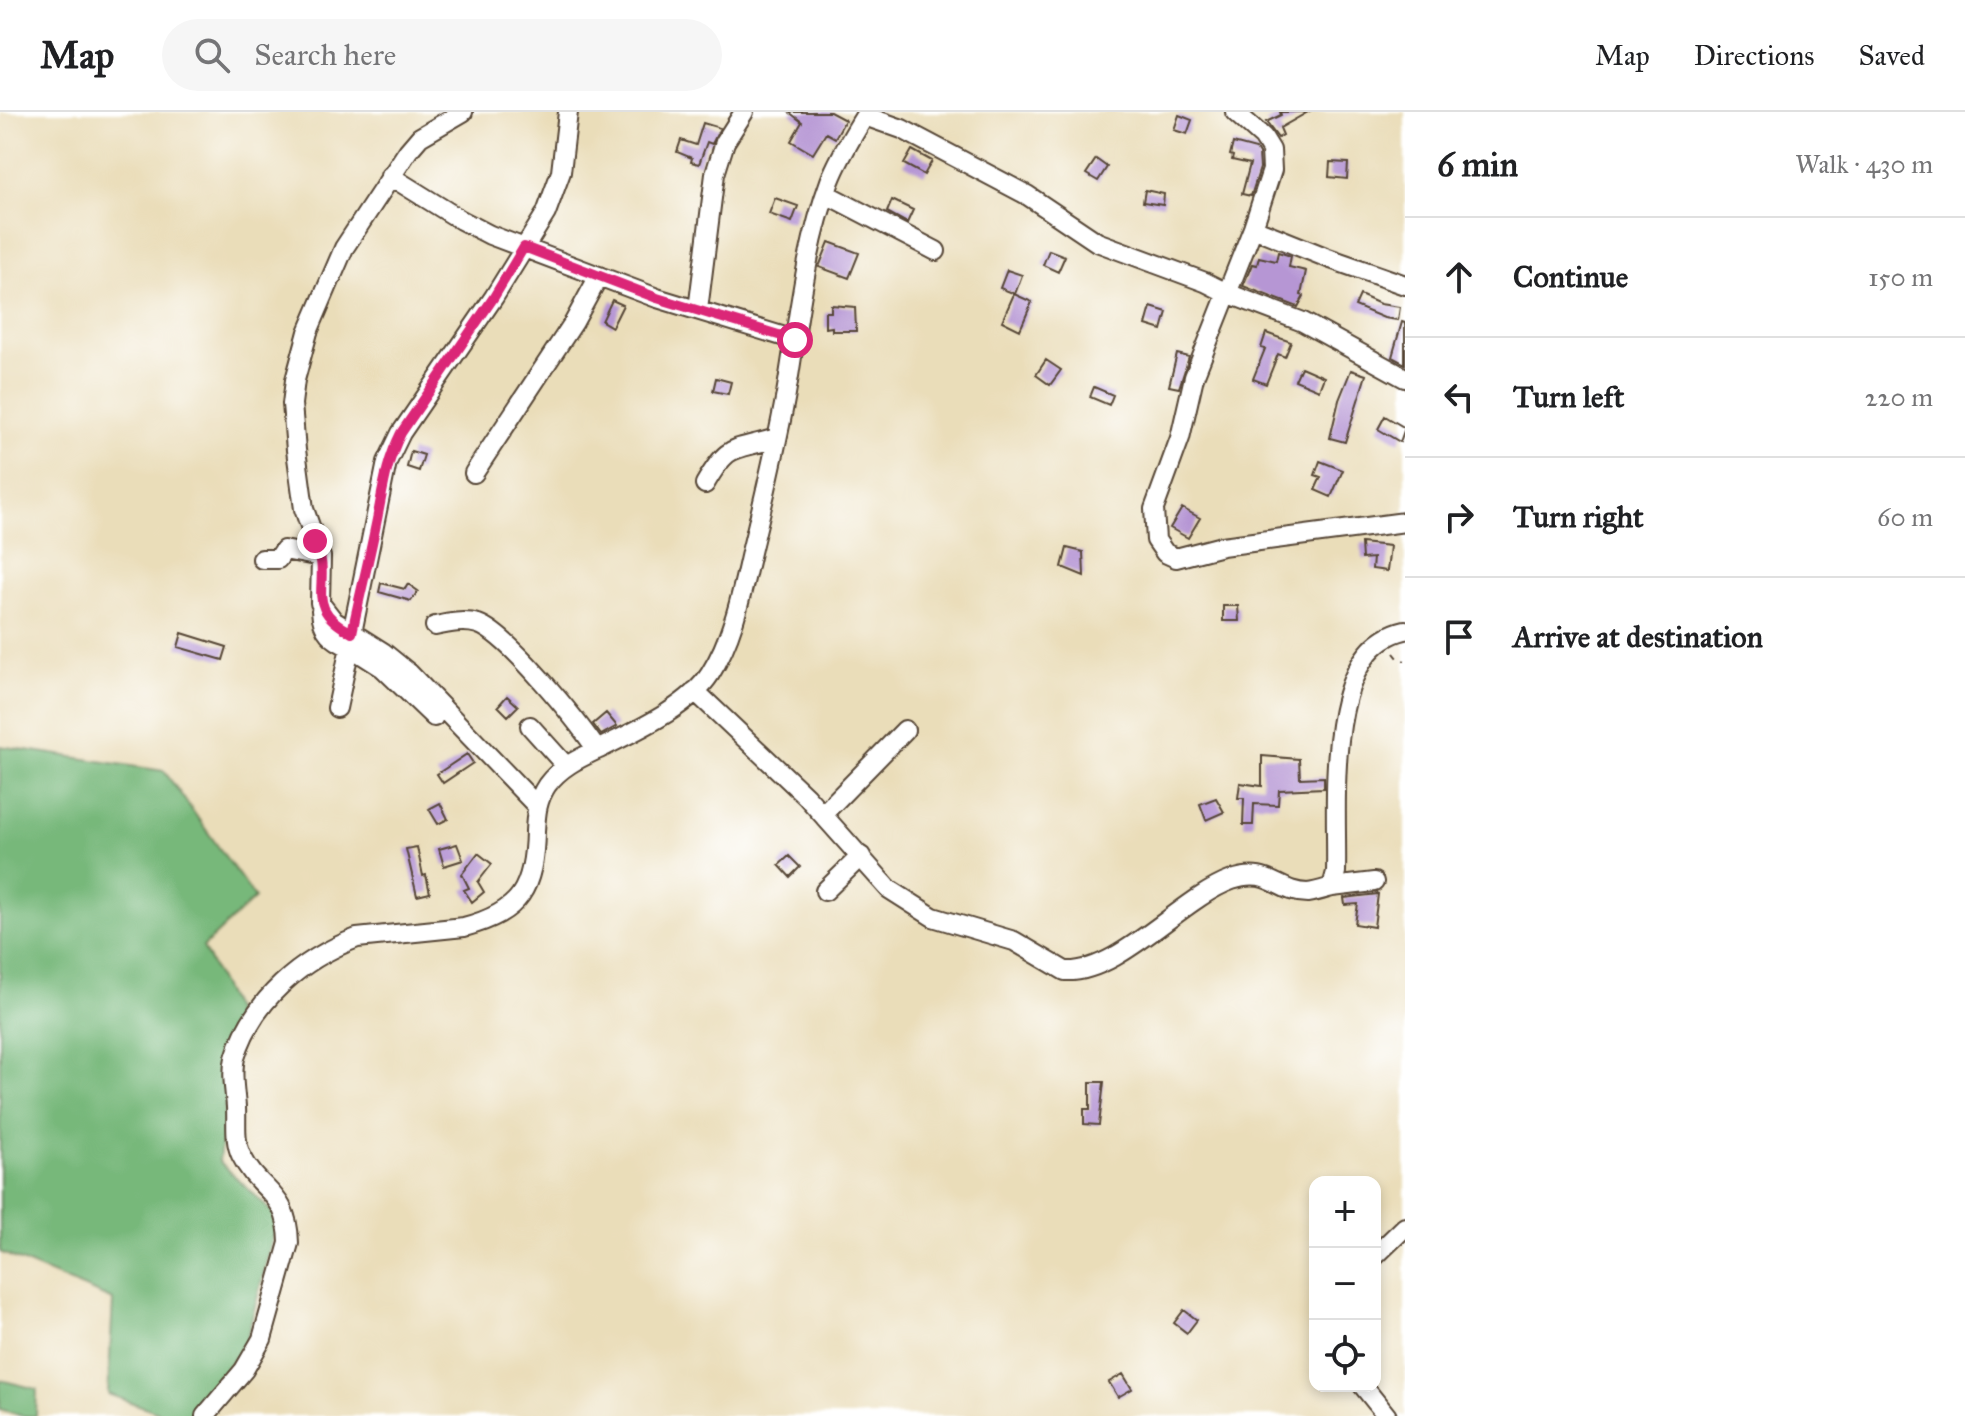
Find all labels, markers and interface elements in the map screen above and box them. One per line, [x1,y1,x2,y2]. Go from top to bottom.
search box [162,19,722,91]
text: Map [40,32,114,78]
icon: search [190,33,234,77]
text: Search here [254,37,396,73]
text: Map [1595,38,1650,73]
text: Directions [1694,38,1815,73]
text: Saved [1859,38,1925,73]
text: 6 min [1437,144,1518,185]
text: Walk · 430 m [1795,148,1933,180]
icon: ahead [1437,255,1481,299]
text: Continue [1513,259,1628,295]
text: 150 m [1868,261,1933,293]
route start [777,322,813,358]
icon: left [1437,375,1481,419]
text: Turn left [1513,379,1624,415]
text: 220 m [1865,381,1933,413]
icon: right [1437,495,1481,539]
text: Turn right [1513,499,1644,535]
text: 60 m [1877,501,1933,533]
route end [297,523,333,559]
icon: arrive [1437,615,1481,659]
text: Arrive at destination [1513,619,1763,655]
map controls [1309,1176,1381,1392]
button: + [1309,1176,1381,1248]
button: − [1309,1248,1381,1320]
button: locate [1309,1320,1381,1392]

